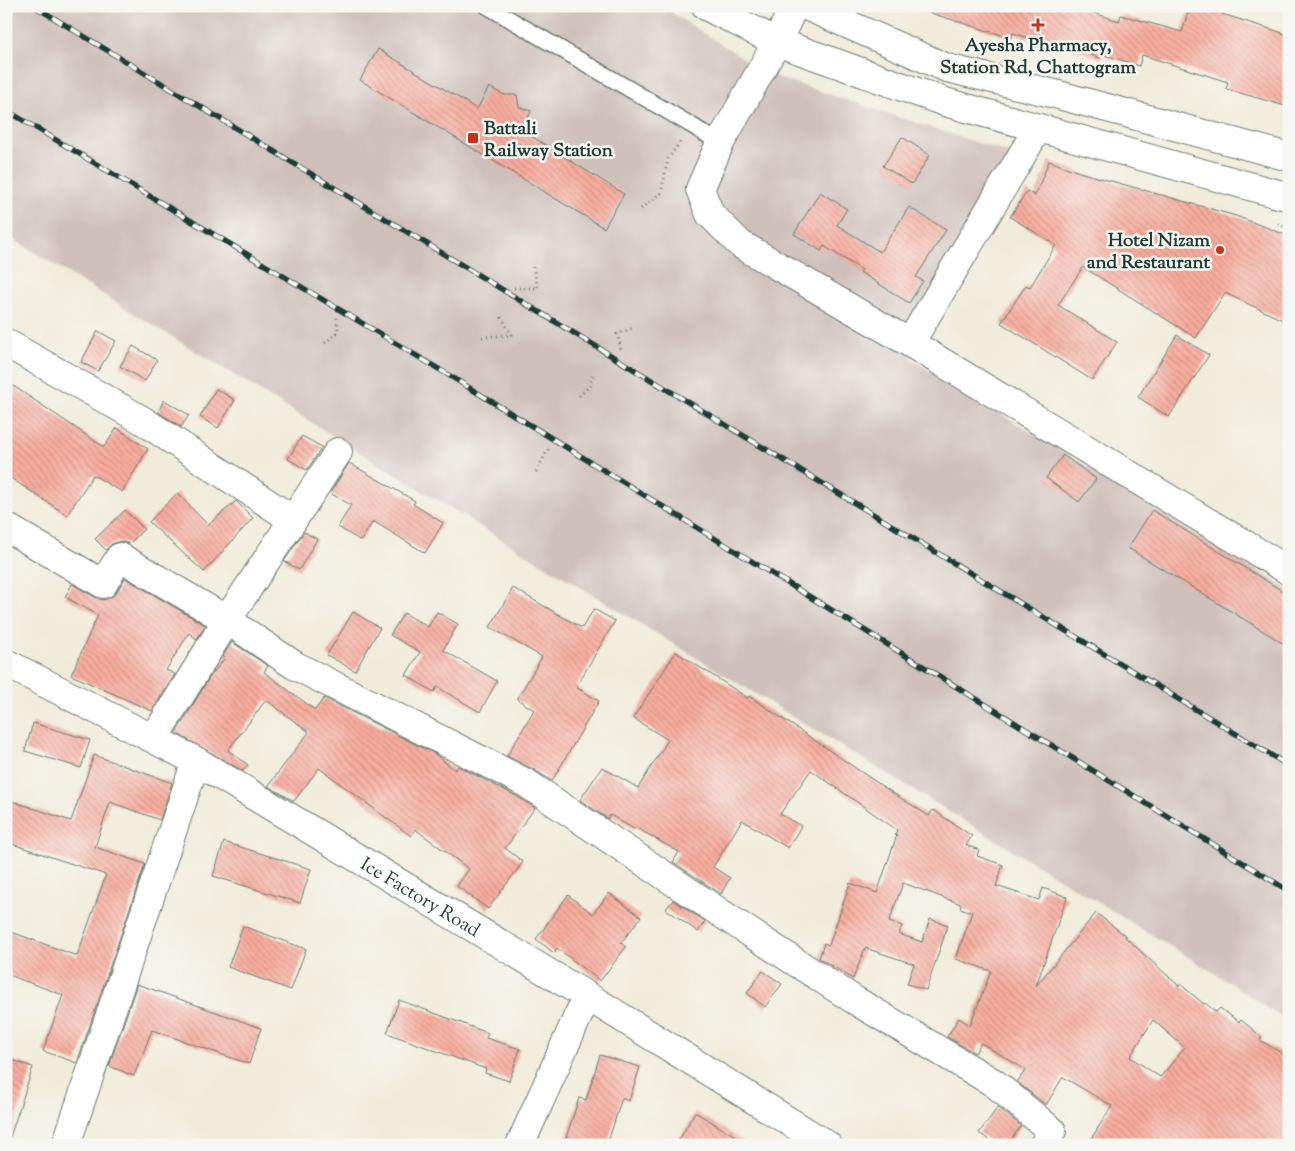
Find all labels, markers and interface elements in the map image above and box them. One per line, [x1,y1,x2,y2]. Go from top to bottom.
marker: Ayesha Pharmacy, Station Rd, Chattogram [1032,19,1044,31]
place label: Ayesha Pharmacy, Station Rd, Chattogram [940,33,1136,82]
place label: Battali Railway Station [484,116,614,165]
marker: Battali Railway Station [466,131,480,145]
place label: Hotel Nizam and Restaurant [1087,228,1210,277]
marker: Hotel Nizam and Restaurant [1214,244,1226,256]
street label: Ice Factory Road [355,852,485,945]

